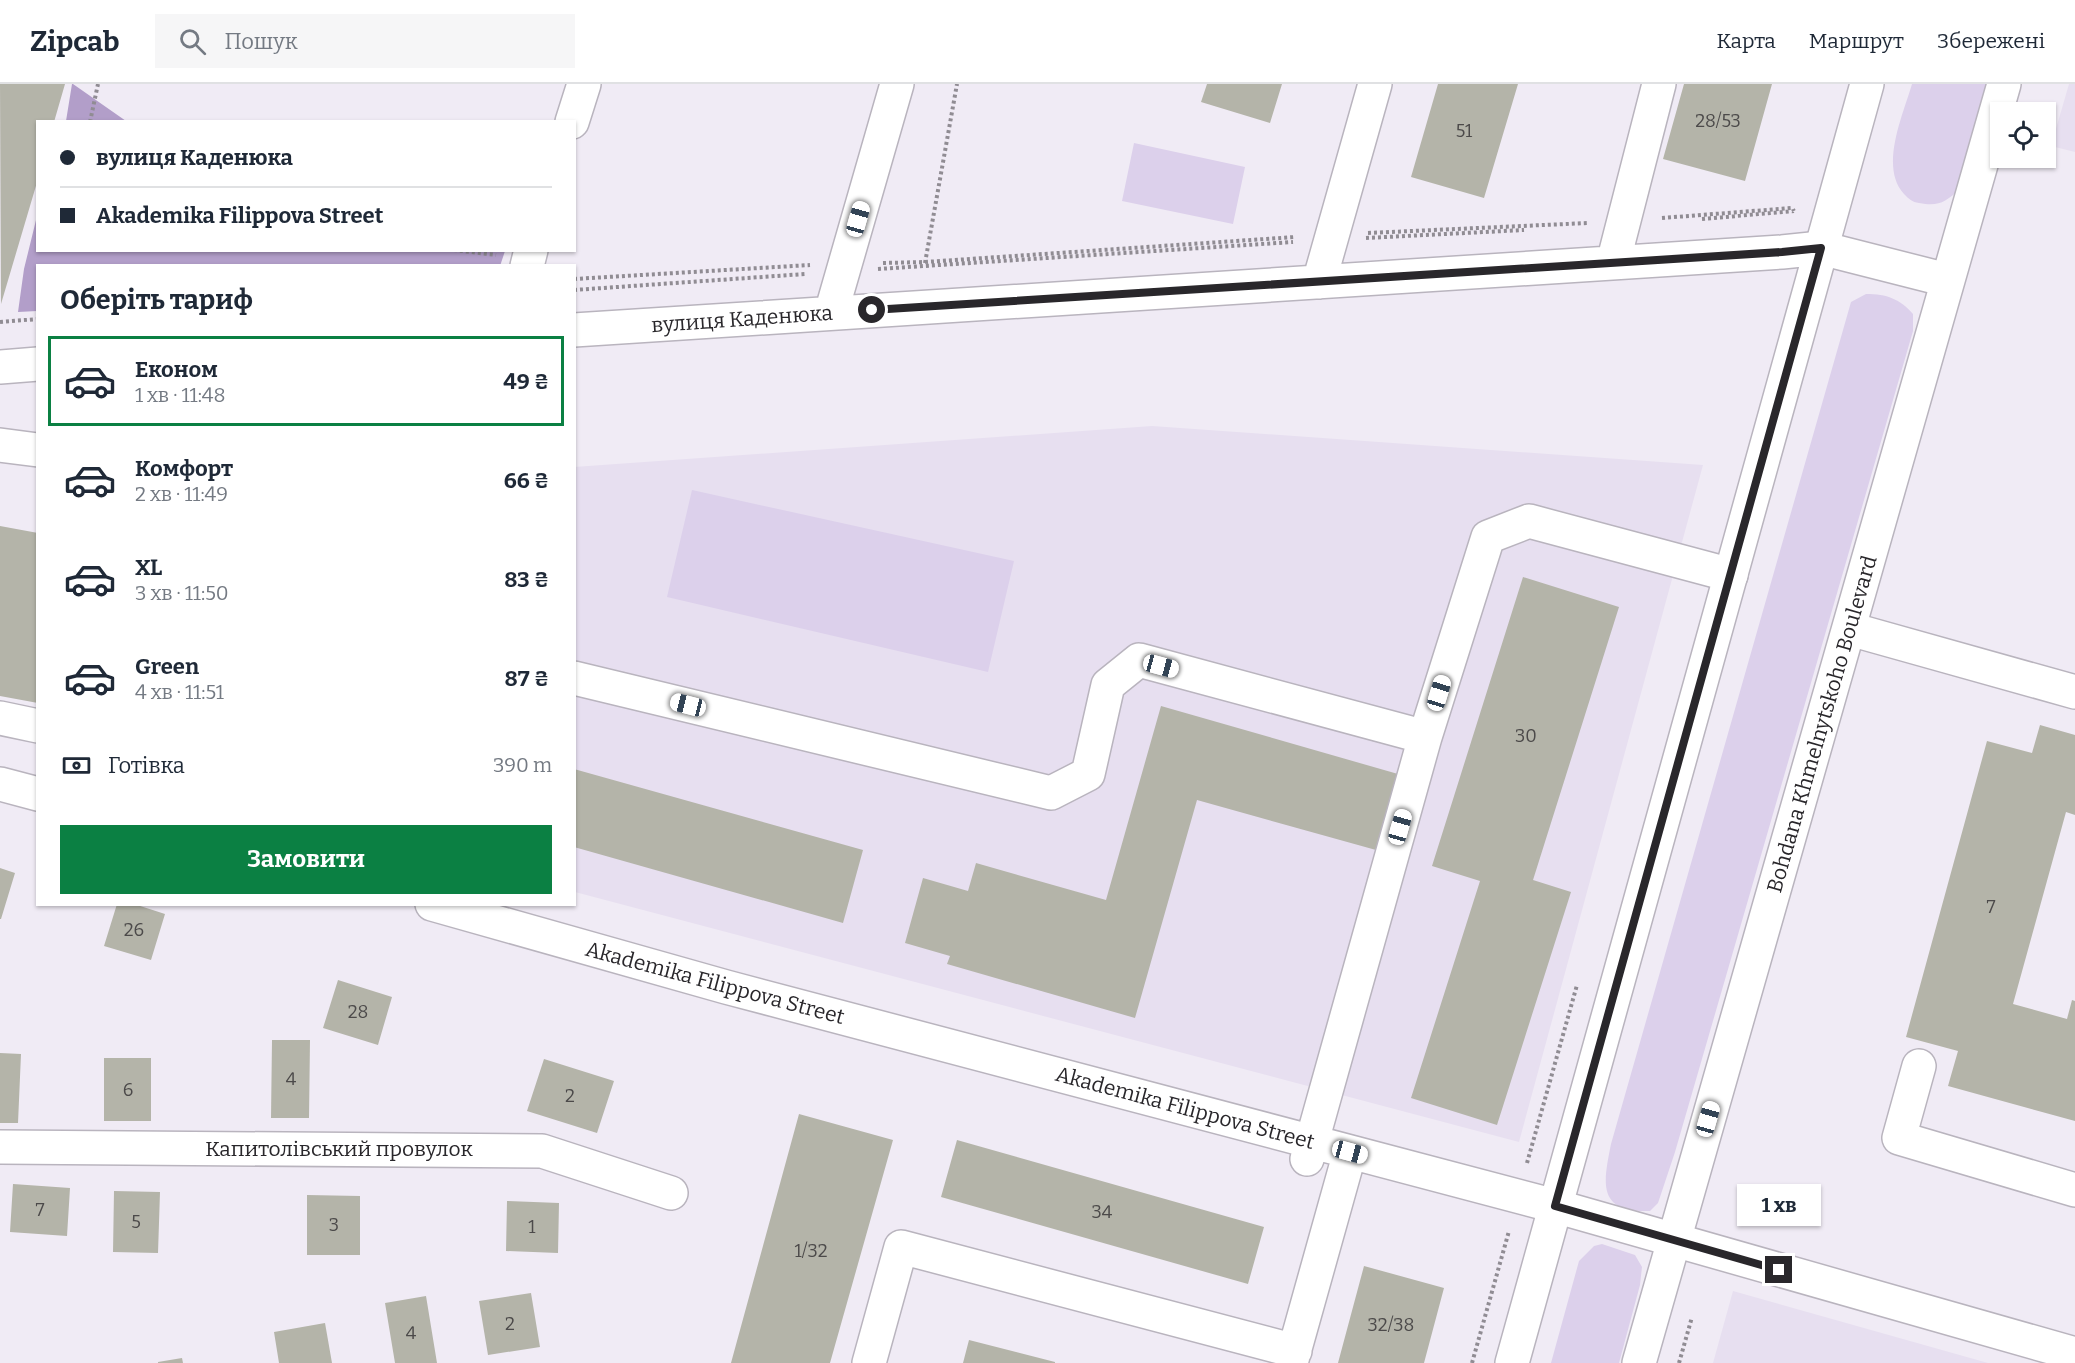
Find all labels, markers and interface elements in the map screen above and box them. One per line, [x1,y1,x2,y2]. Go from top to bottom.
search box [155,14,575,68]
text: Zipcab [30,25,119,58]
icon: search [176,25,209,58]
text: Пошук [224,28,298,55]
text: Карта [1717,28,1776,54]
text: Маршрут [1809,28,1904,54]
text: Збережені [1937,28,2045,54]
map controls [1990,102,2056,168]
button: locate [1990,102,2056,168]
house number: 28/53 [1695,110,1741,132]
house number: 51 [1456,120,1473,142]
text: вулиця Каденюка [96,144,293,171]
car [844,199,872,239]
text: Akademika Filippova Street [96,202,383,229]
text: Оберіть тариф [60,284,253,316]
route start [858,296,885,323]
street label: вулиця Каденюка [650,300,834,338]
icon: car [63,354,117,408]
text: Економ [135,356,218,383]
text: 49 ₴ [503,368,549,395]
text: 1 хв · 11:48 [135,383,226,407]
icon: car [63,453,117,507]
text: Комфорт [135,455,233,482]
text: 66 ₴ [504,467,549,494]
text: 2 хв · 11:49 [135,482,228,506]
icon: car [63,552,117,606]
street label: Bohdana Khmelnytskoho Boulevard [1761,552,1883,896]
text: XL [135,554,162,581]
text: 83 ₴ [504,566,549,593]
text: 3 хв · 11:50 [135,581,229,605]
icon: car [63,651,117,705]
text: Green [135,653,199,680]
car [1141,653,1181,679]
text: 87 ₴ [505,665,549,692]
car [1425,673,1453,713]
text: 4 хв · 11:51 [135,680,224,704]
car [668,692,708,718]
house number: 30 [1515,725,1537,747]
icon: cash [60,749,93,782]
text: Готівка [108,752,185,779]
text: 390 m [493,753,552,777]
car [1386,807,1414,847]
button: Замовити [60,825,552,894]
house number: 7 [1986,896,1996,918]
house number: 26 [124,919,144,941]
street label: Akademika Filippova Street [583,936,848,1030]
house number: 28 [348,1001,368,1023]
street label: Akademika Filippova Street [1053,1061,1318,1155]
house number: 4 [286,1068,297,1090]
house number: 6 [123,1079,133,1101]
house number: 2 [565,1085,575,1107]
car [1694,1099,1722,1139]
street label: Капитолівський провулок [205,1136,473,1162]
car [1330,1139,1370,1165]
callout: 1 хв [1737,1183,1821,1225]
text: 1 хв [1762,1193,1796,1217]
house number: 7 [35,1199,45,1221]
house number: 34 [1092,1201,1113,1223]
house number: 5 [131,1211,141,1233]
house number: 3 [329,1214,339,1236]
house number: 1 [528,1216,536,1238]
house number: 1/32 [794,1240,828,1262]
route end [1765,1256,1792,1283]
house number: 2 [505,1313,515,1335]
house number: 32/38 [1368,1314,1414,1336]
house number: 4 [406,1322,417,1344]

